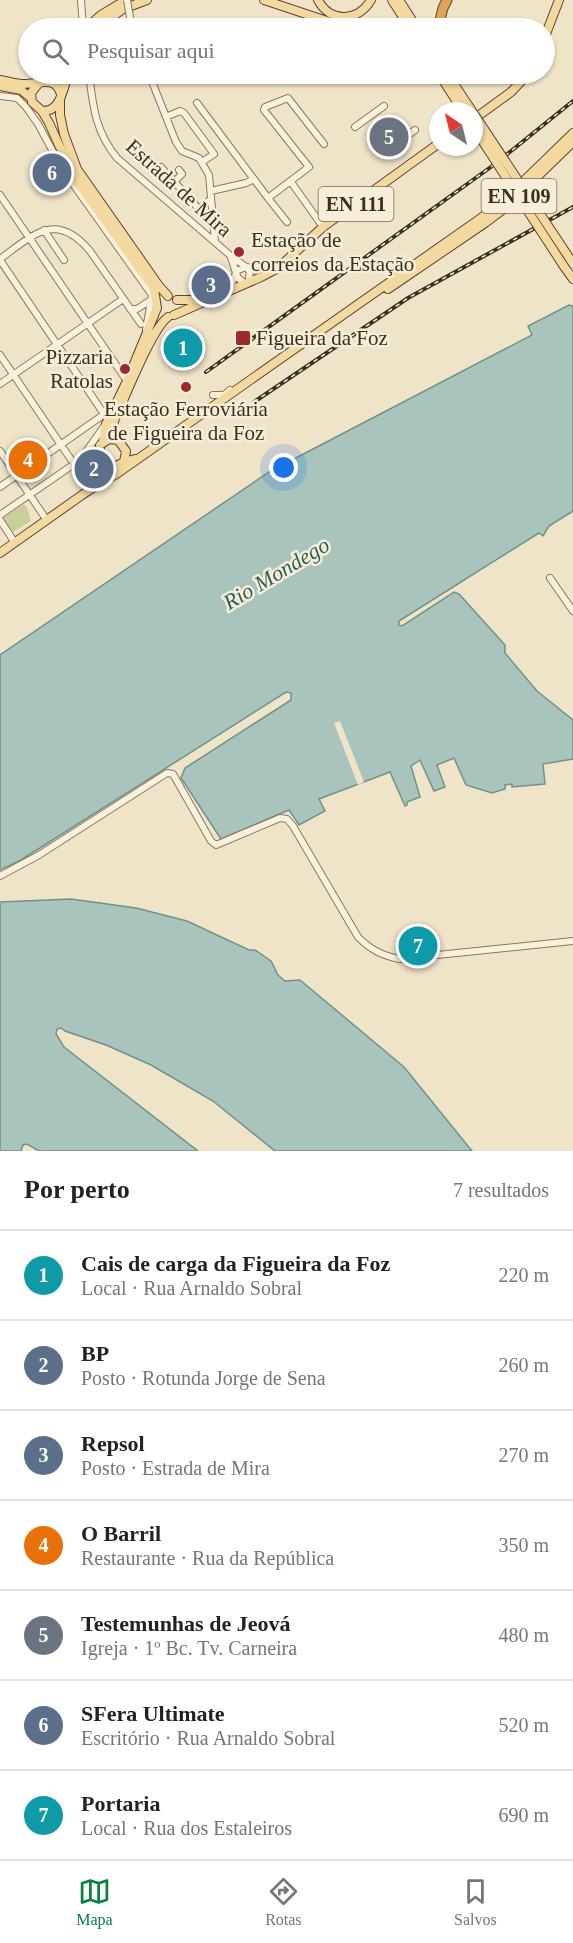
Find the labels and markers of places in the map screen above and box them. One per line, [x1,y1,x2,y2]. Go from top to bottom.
pin: 5 [370,114,408,160]
pin: 6 [32,150,72,195]
place label: Estação de correios da Estação [251,228,414,276]
marker: Estação de correios da Estação [232,245,246,259]
pin: 3 [192,262,230,308]
pin: 1 [164,326,202,370]
place label: Figueira da Foz [256,326,388,350]
marker: Figueira da Foz [234,329,252,347]
place label: Pizzaria Ratolas [45,345,114,393]
marker: Pizzaria Ratolas [118,362,132,376]
marker: Estação Ferroviária de Figueira da Foz [179,380,193,394]
place label: Estação Ferroviária de Figueira da Foz [104,397,269,445]
pin: 4 [9,438,48,482]
pin: 2 [74,446,113,492]
pin: 7 [398,924,438,968]

